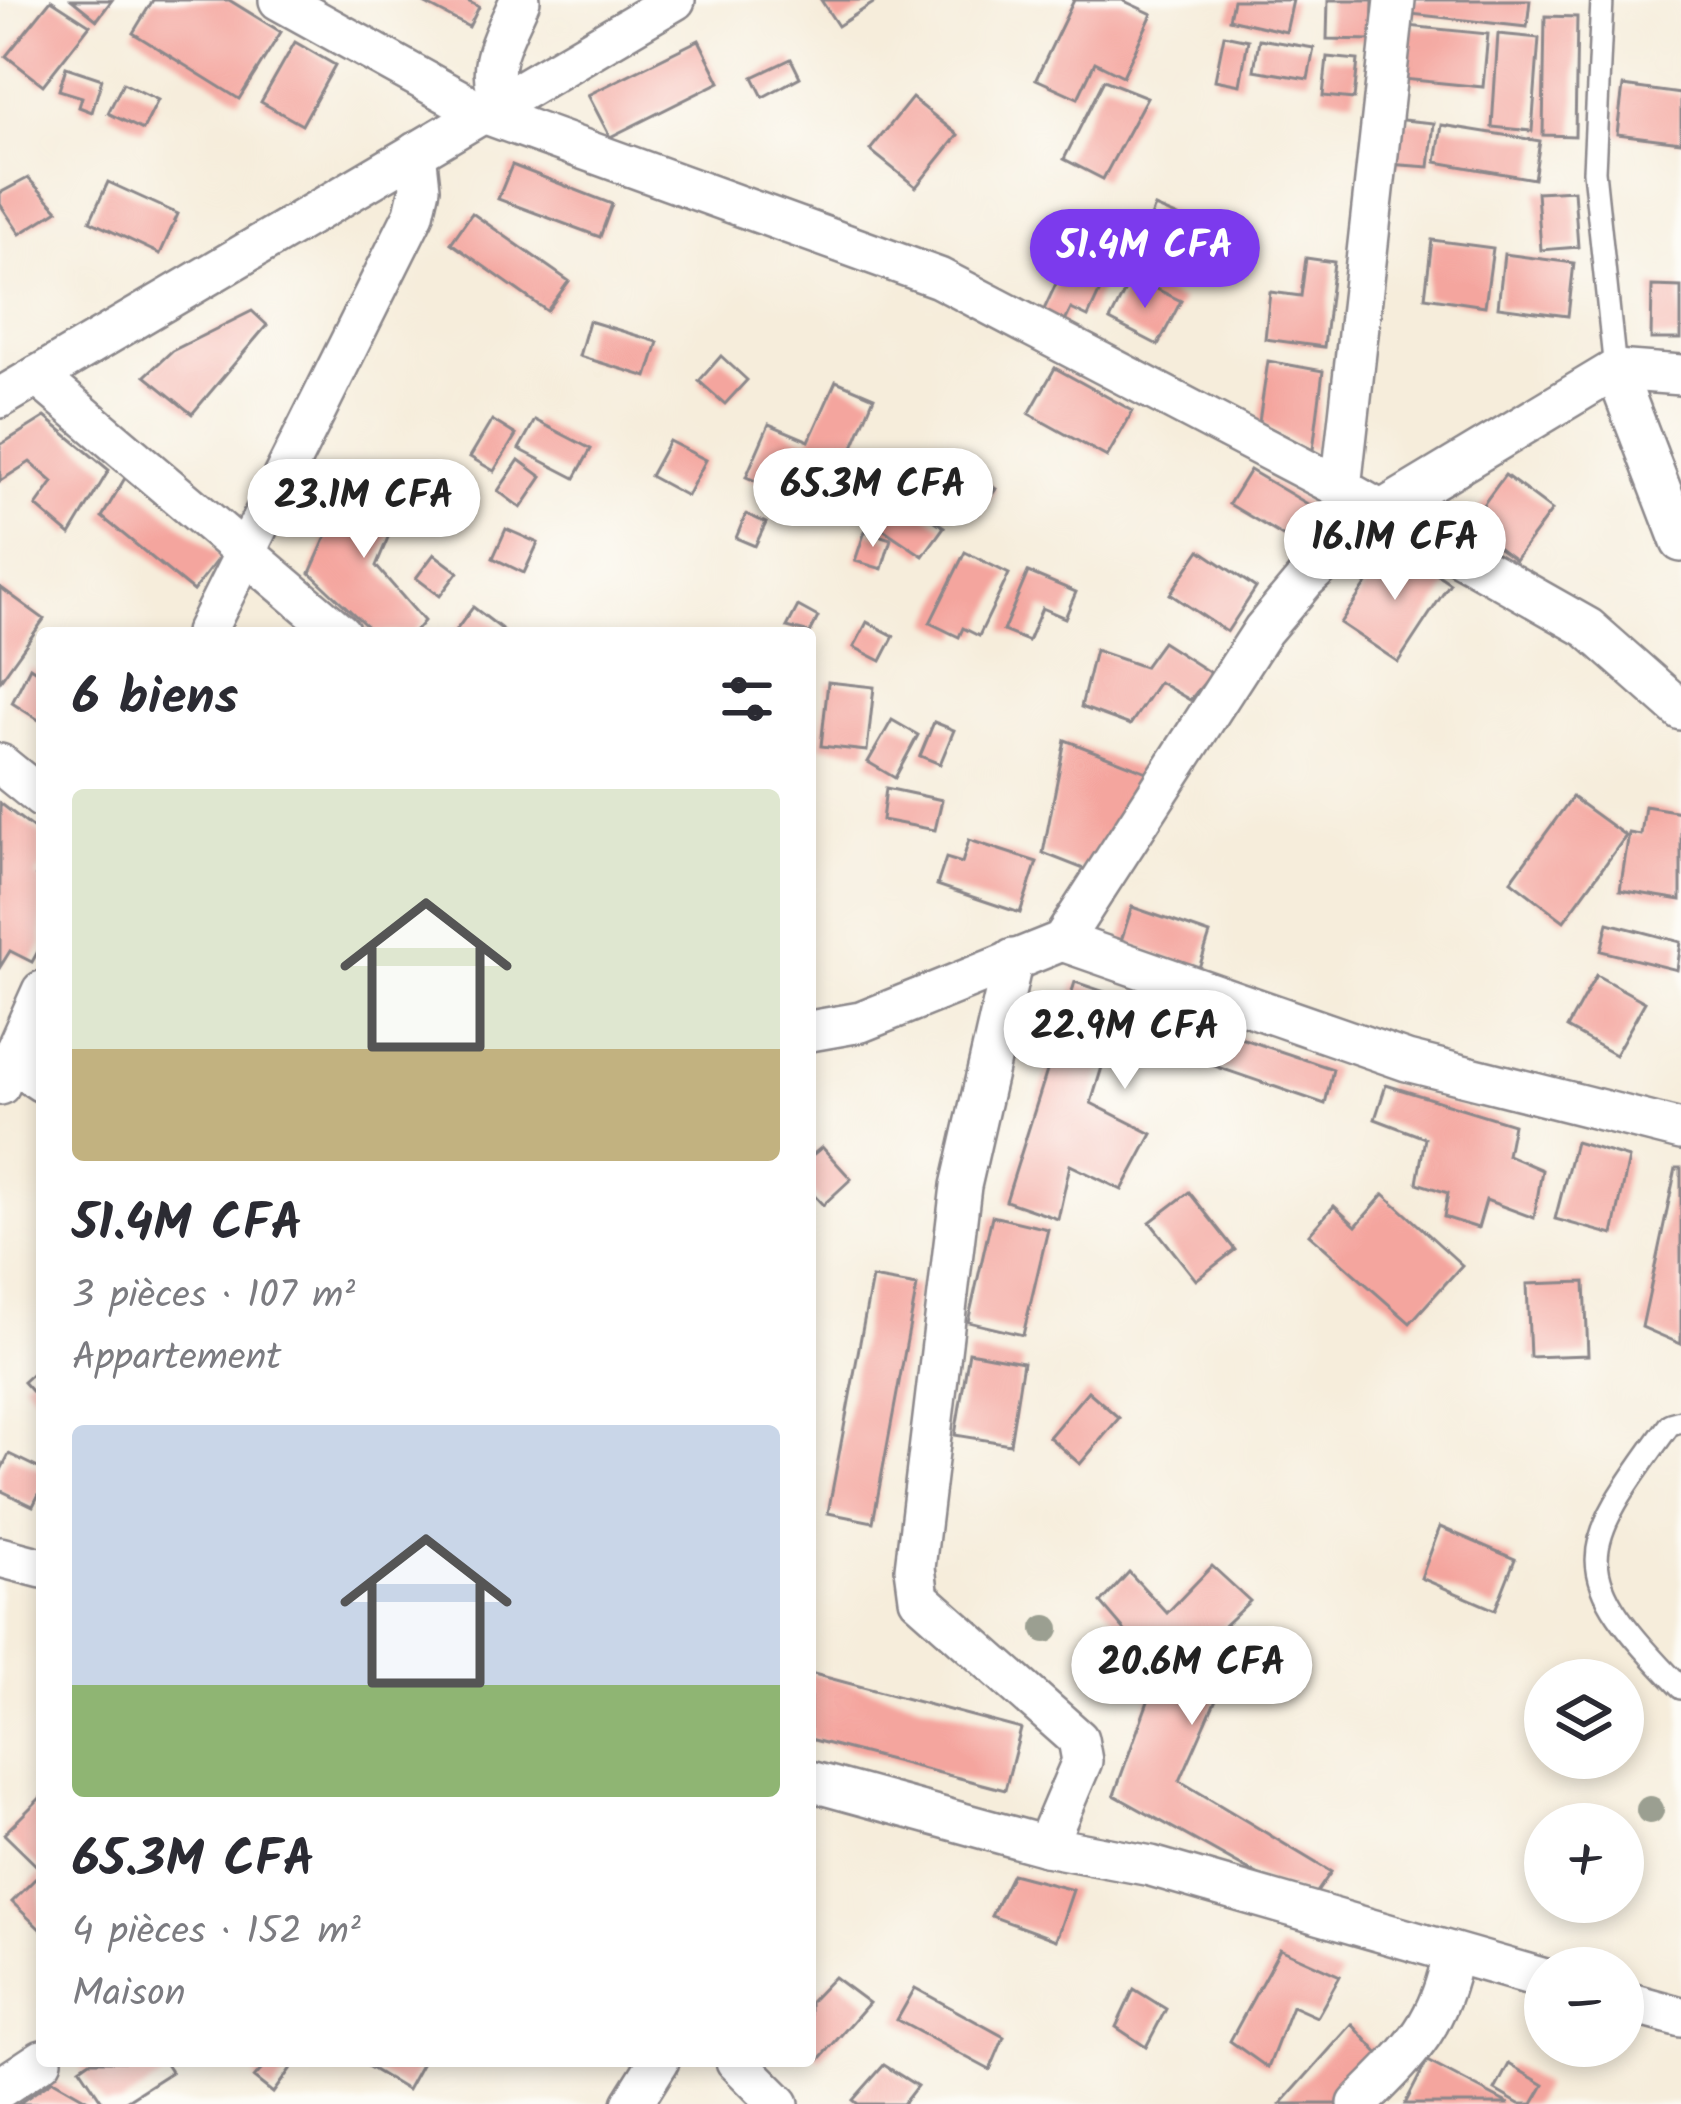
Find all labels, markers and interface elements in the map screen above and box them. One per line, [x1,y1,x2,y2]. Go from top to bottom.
pin: 51.4M CFA [1008,209,1282,311]
text: 51.4M CFA [1057,217,1233,279]
pin: 65.3M CFA [736,448,1010,550]
text: 65.3M CFA [780,456,966,518]
pin: 23.1M CFA [227,459,501,561]
text: 23.1M CFA [274,467,454,529]
pin: 16.1M CFA [1258,501,1532,603]
text: 16.1M CFA [1311,509,1479,571]
text: 6 biens [72,659,238,740]
icon: filters [714,666,780,732]
icon: home [318,867,534,1083]
pin: 22.9M CFA [988,990,1262,1092]
text: 22.9M CFA [1031,998,1219,1060]
text: 51.4M CFA [72,1185,303,1266]
text: 3 pièces · 107 m² [72,1266,355,1328]
text: Appartement [72,1328,281,1390]
icon: home [318,1503,534,1719]
pin: 20.6M CFA [1055,1626,1329,1728]
text: 20.6M CFA [1098,1634,1286,1696]
map controls [1524,1659,1644,2067]
button: layers [1524,1659,1644,1779]
button: + [1524,1803,1644,1923]
text: 65.3M CFA [72,1821,315,1902]
text: 4 pièces · 152 m² [72,1902,361,1964]
button: − [1524,1947,1644,2067]
text: Maison [72,1964,185,2026]

